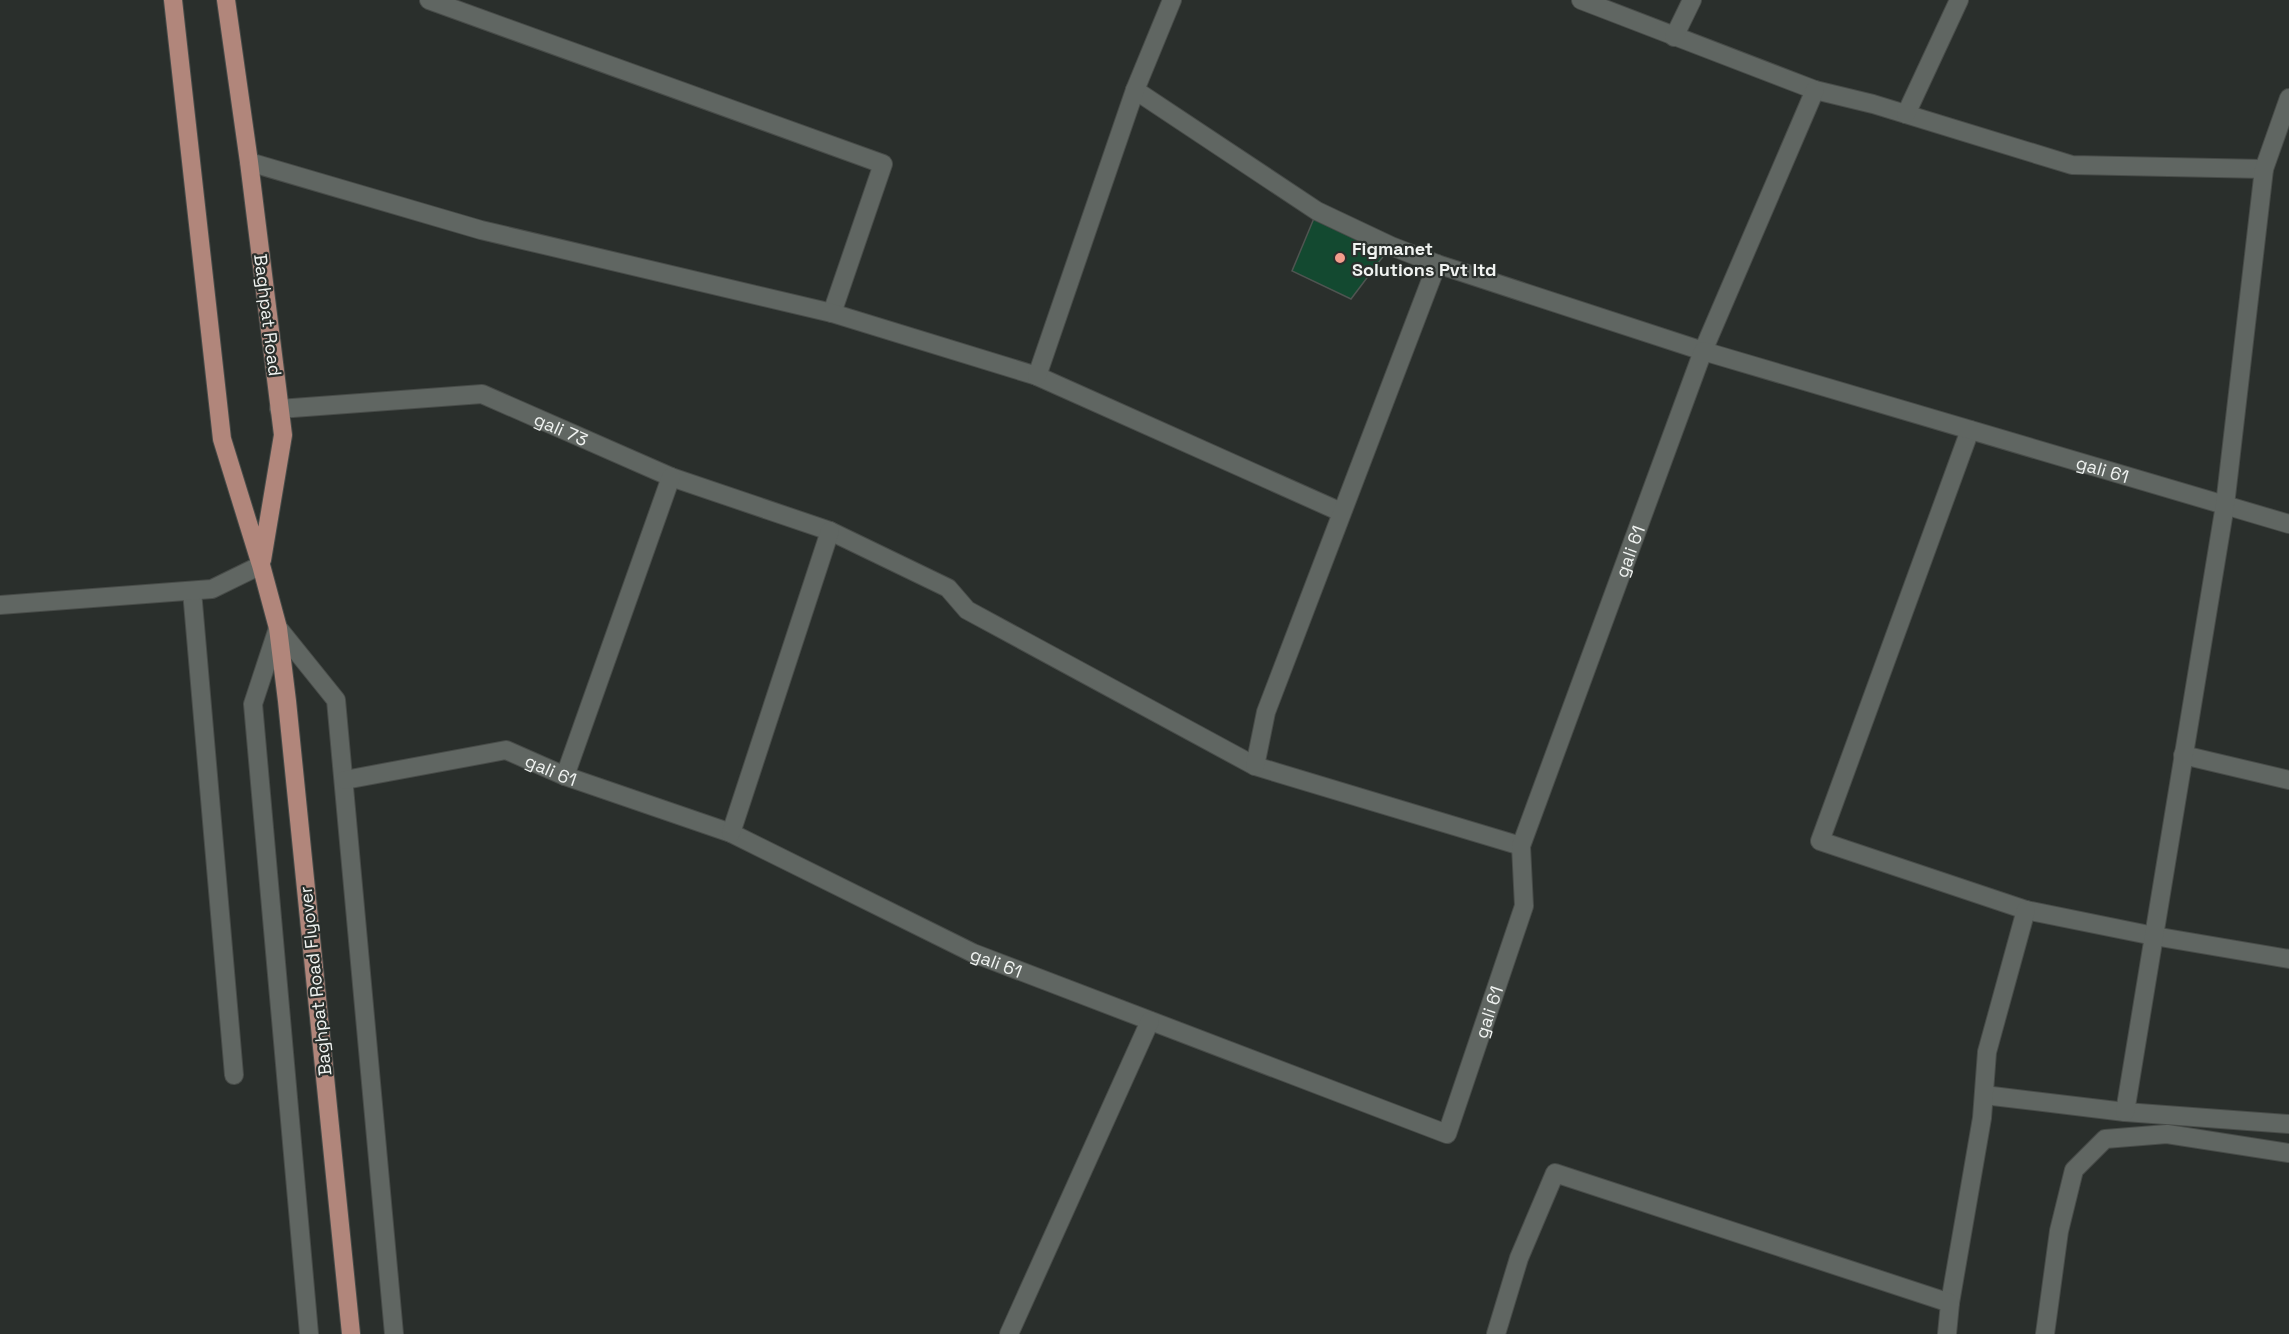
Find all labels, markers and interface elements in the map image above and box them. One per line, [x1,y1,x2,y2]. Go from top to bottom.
place label: Figmanet Solutions Pvt ltd [1352,237,1497,281]
marker: Figmanet Solutions Pvt ltd [1333,251,1347,265]
street label: Baghpat Road [249,253,287,377]
street label: gali 73 [531,407,592,451]
street label: gali 61 [2073,450,2132,488]
street label: gali 61 [1609,522,1649,581]
street label: gali 61 [522,748,580,791]
street label: Baghpat Road Flyover [294,885,336,1077]
street label: gali 61 [967,942,1026,982]
street label: gali 61 [1469,983,1508,1041]

